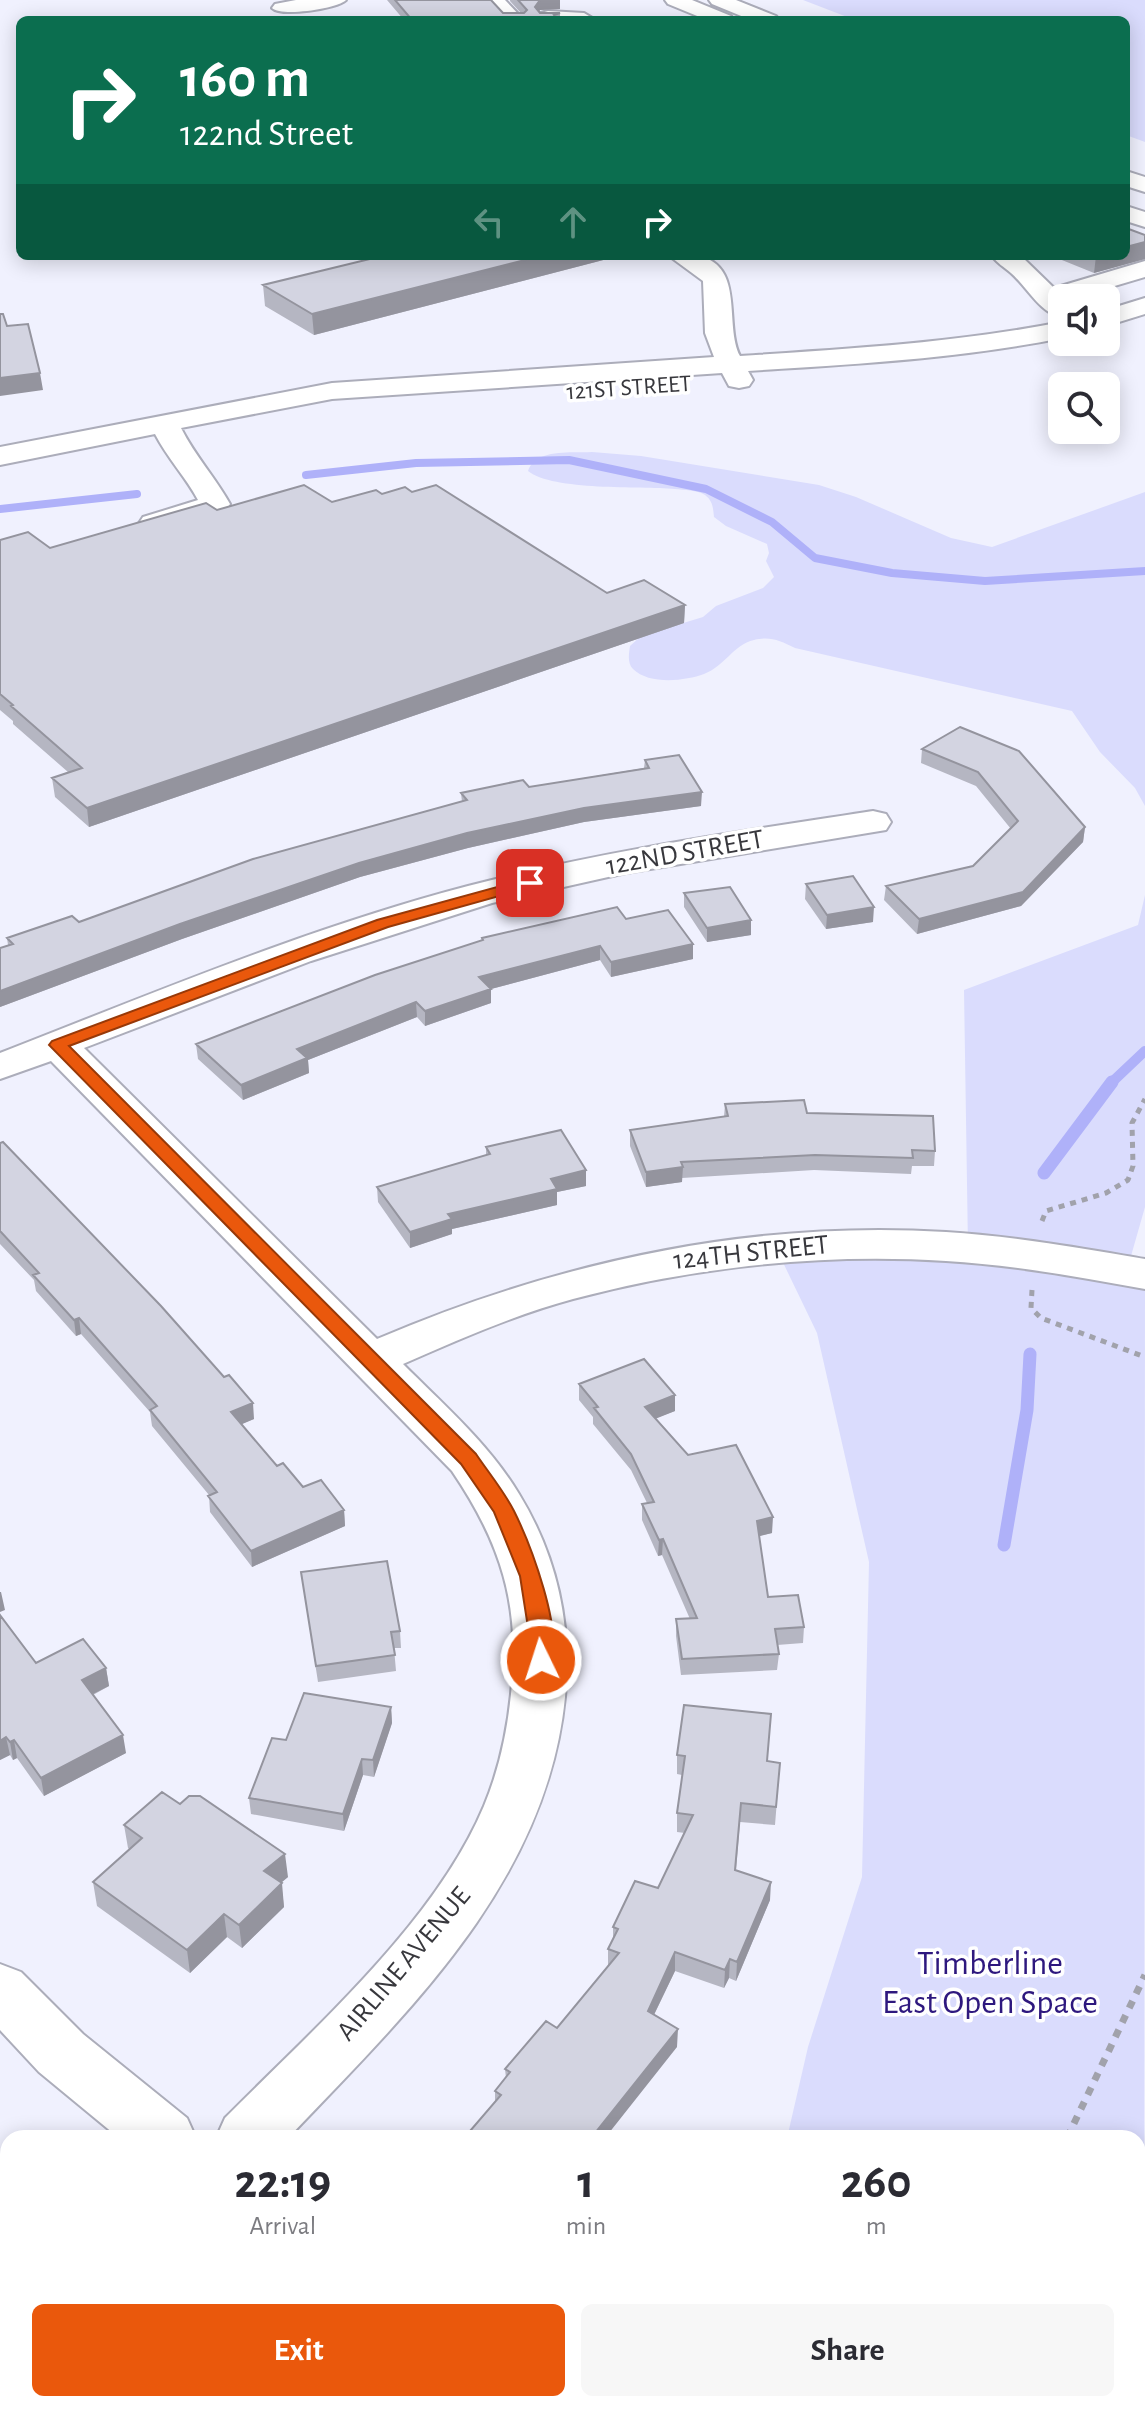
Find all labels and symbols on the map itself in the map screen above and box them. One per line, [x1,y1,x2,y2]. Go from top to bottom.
street label: 121ST STREET [566,372,692,404]
street label: 122ND STREET [604,825,766,881]
pin [496,849,564,917]
street label: 124TH STREET [672,1231,830,1275]
position arrow [499,1618,583,1702]
street label: AIRLINE AVENUE [332,1882,476,2046]
park label: Timberline East Open Space [882,1947,1098,2020]

